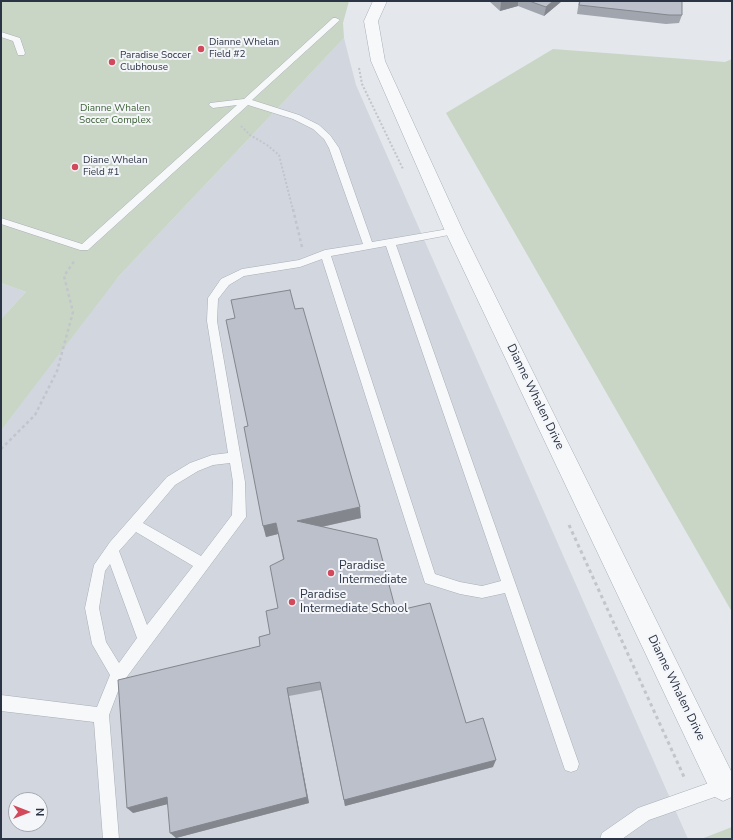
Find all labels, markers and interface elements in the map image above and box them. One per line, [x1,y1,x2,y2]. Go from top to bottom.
place label: Dianne Whelan Field #2 [209,37,279,60]
marker: Dianne Whelan Field #2 [196,44,206,54]
place label: Paradise Soccer Clubhouse [120,50,191,74]
marker: Paradise Soccer Clubhouse [107,57,117,67]
park label: Dianne Whalen Soccer Complex [79,103,151,126]
place label: Diane Whelan Field #1 [83,155,148,178]
marker: Diane Whelan Field #1 [70,162,80,172]
street label: Dianne Whalen Drive [503,342,567,452]
place label: Paradise Intermediate [339,559,407,587]
marker: Paradise Intermediate [326,568,336,578]
place label: Paradise Intermediate School [300,588,408,616]
marker: Paradise Intermediate School [287,597,297,607]
street label: Dianne Whalen Drive [644,633,708,743]
north arrow [8,792,48,832]
text: N [32,808,47,816]

